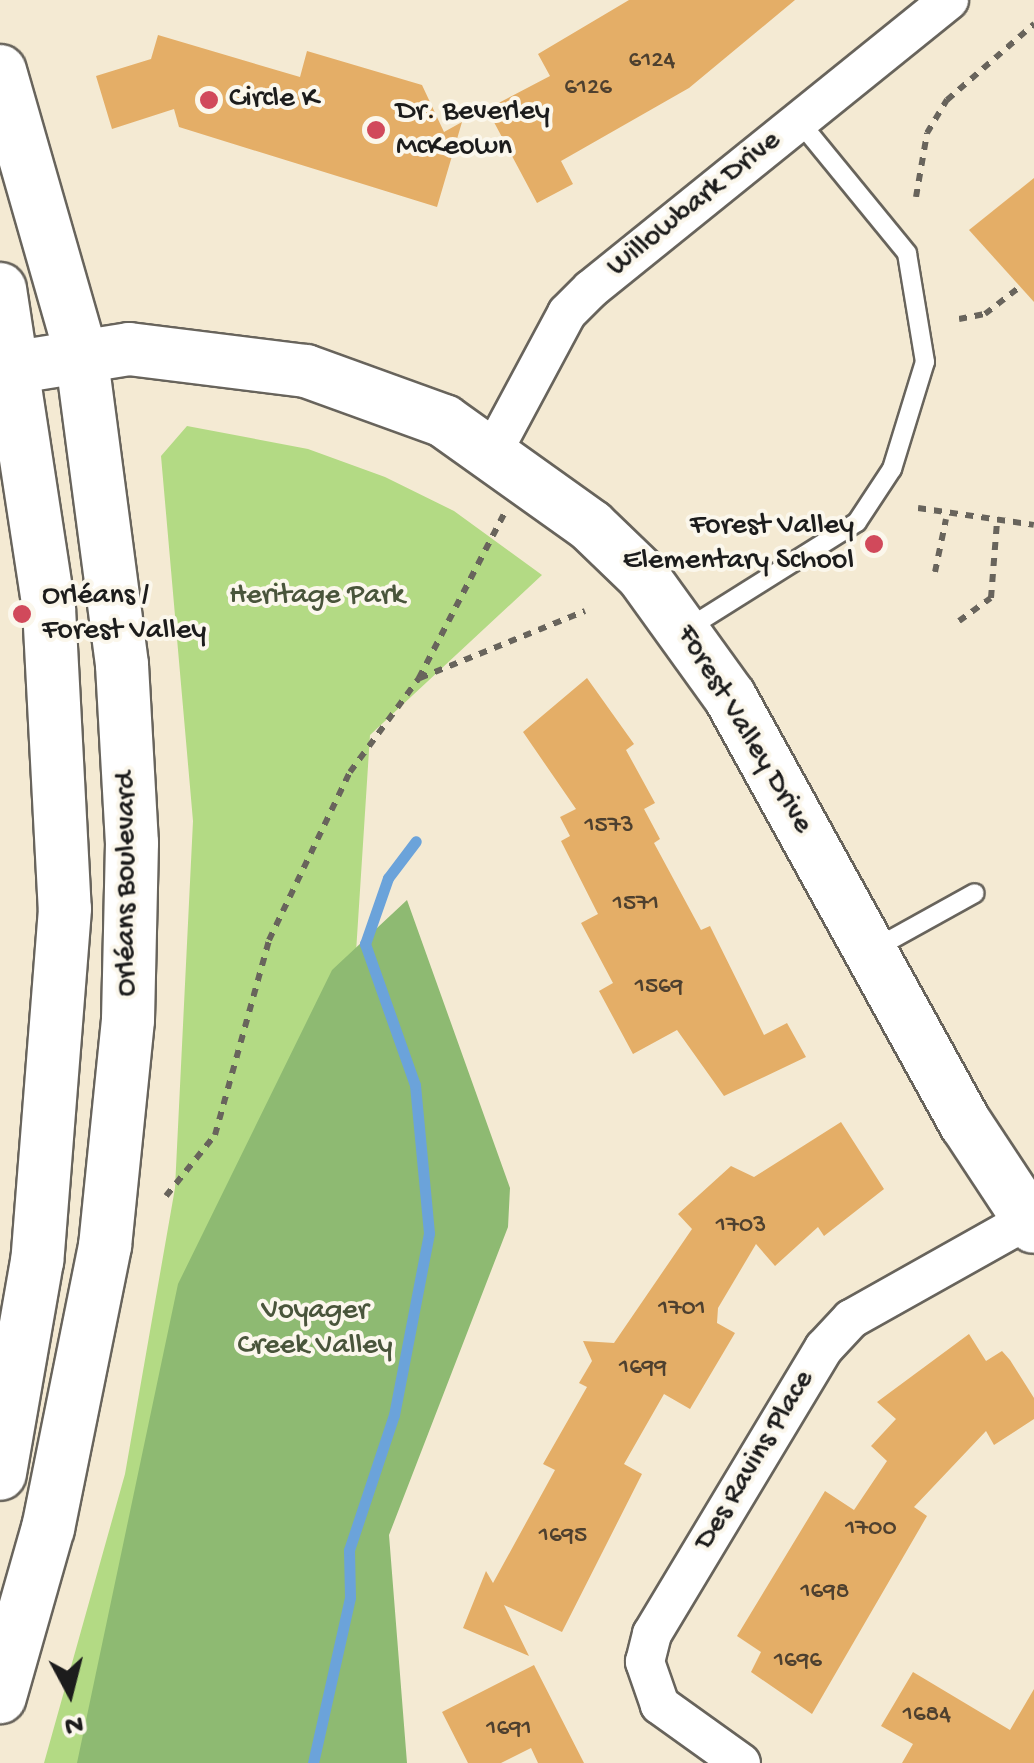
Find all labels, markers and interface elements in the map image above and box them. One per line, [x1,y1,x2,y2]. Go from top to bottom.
house number: 6124 [629,47,675,77]
house number: 6126 [564,74,612,104]
place label: Circle K [229,82,318,118]
marker: Circle K [198,89,220,111]
place label: Dr. Beverley McKeown [396,95,550,166]
marker: Dr. Beverley McKeown [365,119,387,141]
street label: Willowbark Drive [601,124,789,286]
place label: Forest Valley Elementary School [623,509,854,580]
marker: Forest Valley Elementary School [863,533,885,555]
place label: Orléans / Forest Valley [42,579,206,650]
park label: Heritage Park [229,579,405,615]
marker: Orléans / Forest Valley [11,603,33,625]
street label: Forest Valley Drive [667,619,819,841]
street label: Orléans Boulevard [110,772,146,996]
house number: 1573 [584,812,634,842]
house number: 1571 [613,890,659,920]
house number: 1569 [635,973,683,1003]
house number: 1703 [716,1212,766,1242]
park label: Voyager Creek Valley [237,1294,393,1364]
house number: 1701 [658,1295,706,1325]
house number: 1699 [619,1354,667,1384]
street label: Des Ravins Place [688,1365,824,1557]
house number: 1700 [845,1515,897,1545]
house number: 1695 [539,1522,587,1552]
house number: 1698 [801,1578,849,1608]
north arrow [20,1643,120,1743]
house number: 1696 [774,1647,822,1677]
house number: 1684 [903,1701,951,1731]
text: N [63,1706,85,1741]
house number: 1691 [486,1715,532,1745]

